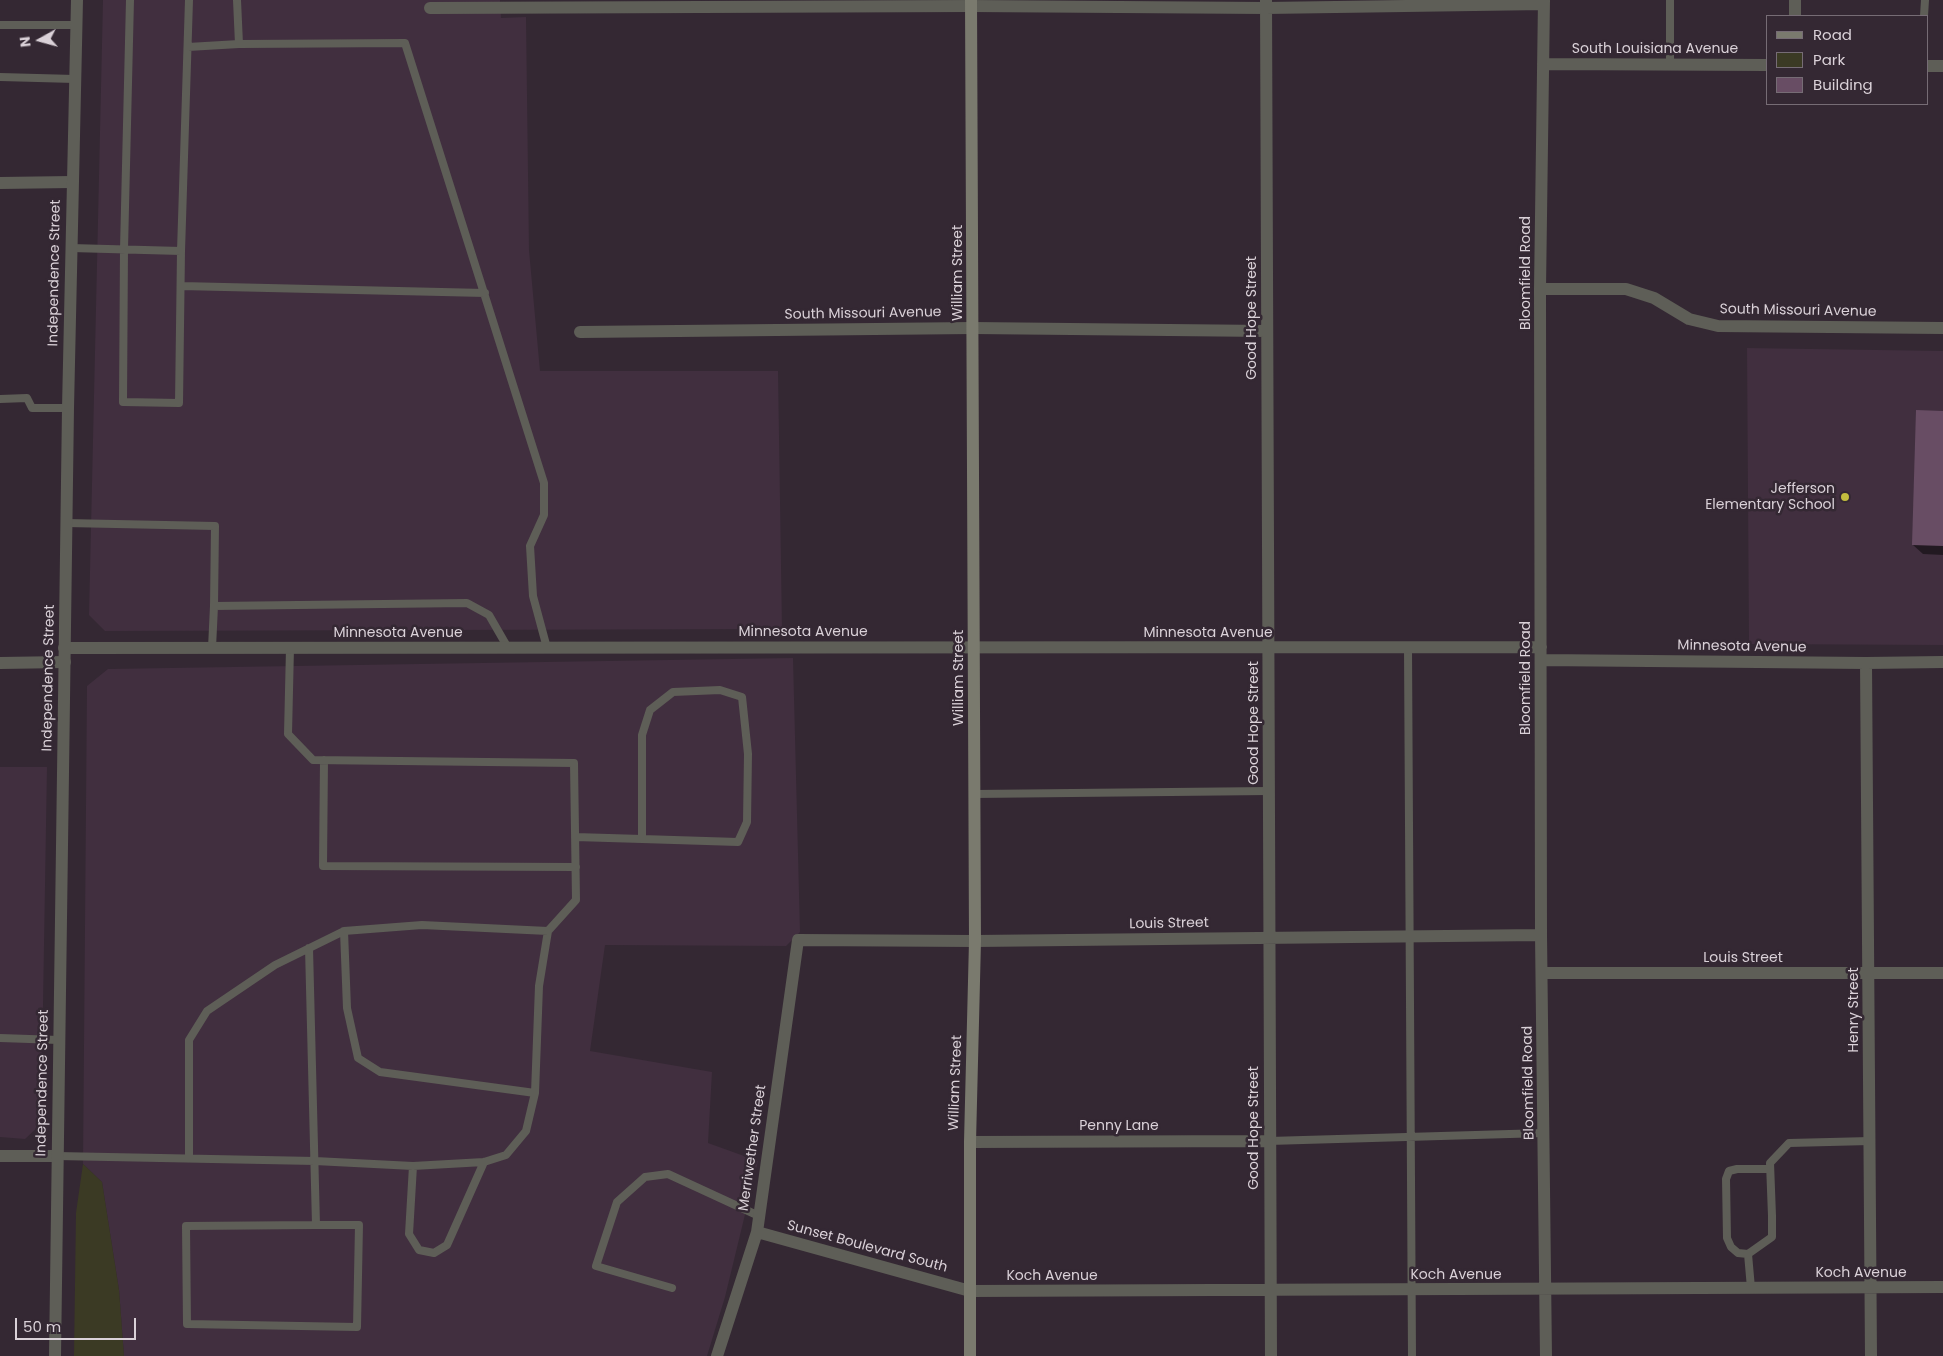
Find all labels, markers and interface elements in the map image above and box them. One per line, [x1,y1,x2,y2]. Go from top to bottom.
north arrow [15,15,65,65]
legend [1766,15,1928,105]
text: Road [1813,24,1852,45]
text: N [15,35,36,48]
street label: South Louisiana Avenue [1572,41,1738,57]
text: Park [1813,49,1845,70]
text: Building [1813,74,1873,95]
street label: Independence Street [45,200,65,346]
street label: Bloomfield Road [1518,216,1534,330]
street label: William Street [950,225,966,321]
street label: Good Hope Street [1244,256,1260,380]
street label: South Missouri Avenue [1719,301,1877,321]
street label: South Missouri Avenue [784,304,942,324]
place label: Jefferson Elementary School [1705,481,1835,514]
marker: Jefferson Elementary School [1839,491,1851,503]
street label: Independence Street [39,605,59,751]
street label: Bloomfield Road [1518,621,1534,735]
street label: Minnesota Avenue [738,624,868,640]
street label: Minnesota Avenue [333,625,463,641]
street label: Minnesota Avenue [1143,625,1273,641]
street label: William Street [951,630,967,726]
street label: Minnesota Avenue [1677,637,1807,657]
street label: Good Hope Street [1246,661,1262,785]
street label: Louis Street [1129,915,1209,933]
street label: Louis Street [1703,950,1783,966]
street label: Henry Street [1846,967,1862,1053]
street label: Independence Street [33,1010,53,1156]
street label: Bloomfield Road [1520,1026,1538,1140]
street label: William Street [946,1035,966,1131]
street label: Good Hope Street [1246,1066,1262,1190]
street label: Merriwether Street [736,1084,770,1212]
street label: Penny Lane [1079,1118,1159,1134]
street label: Sunset Boulevard South [785,1217,949,1277]
street label: Koch Avenue [1815,1265,1907,1281]
street label: Koch Avenue [1410,1267,1502,1283]
street label: Koch Avenue [1006,1268,1098,1284]
scale bar [18,1308,139,1340]
text: 50 m [23,1316,61,1337]

